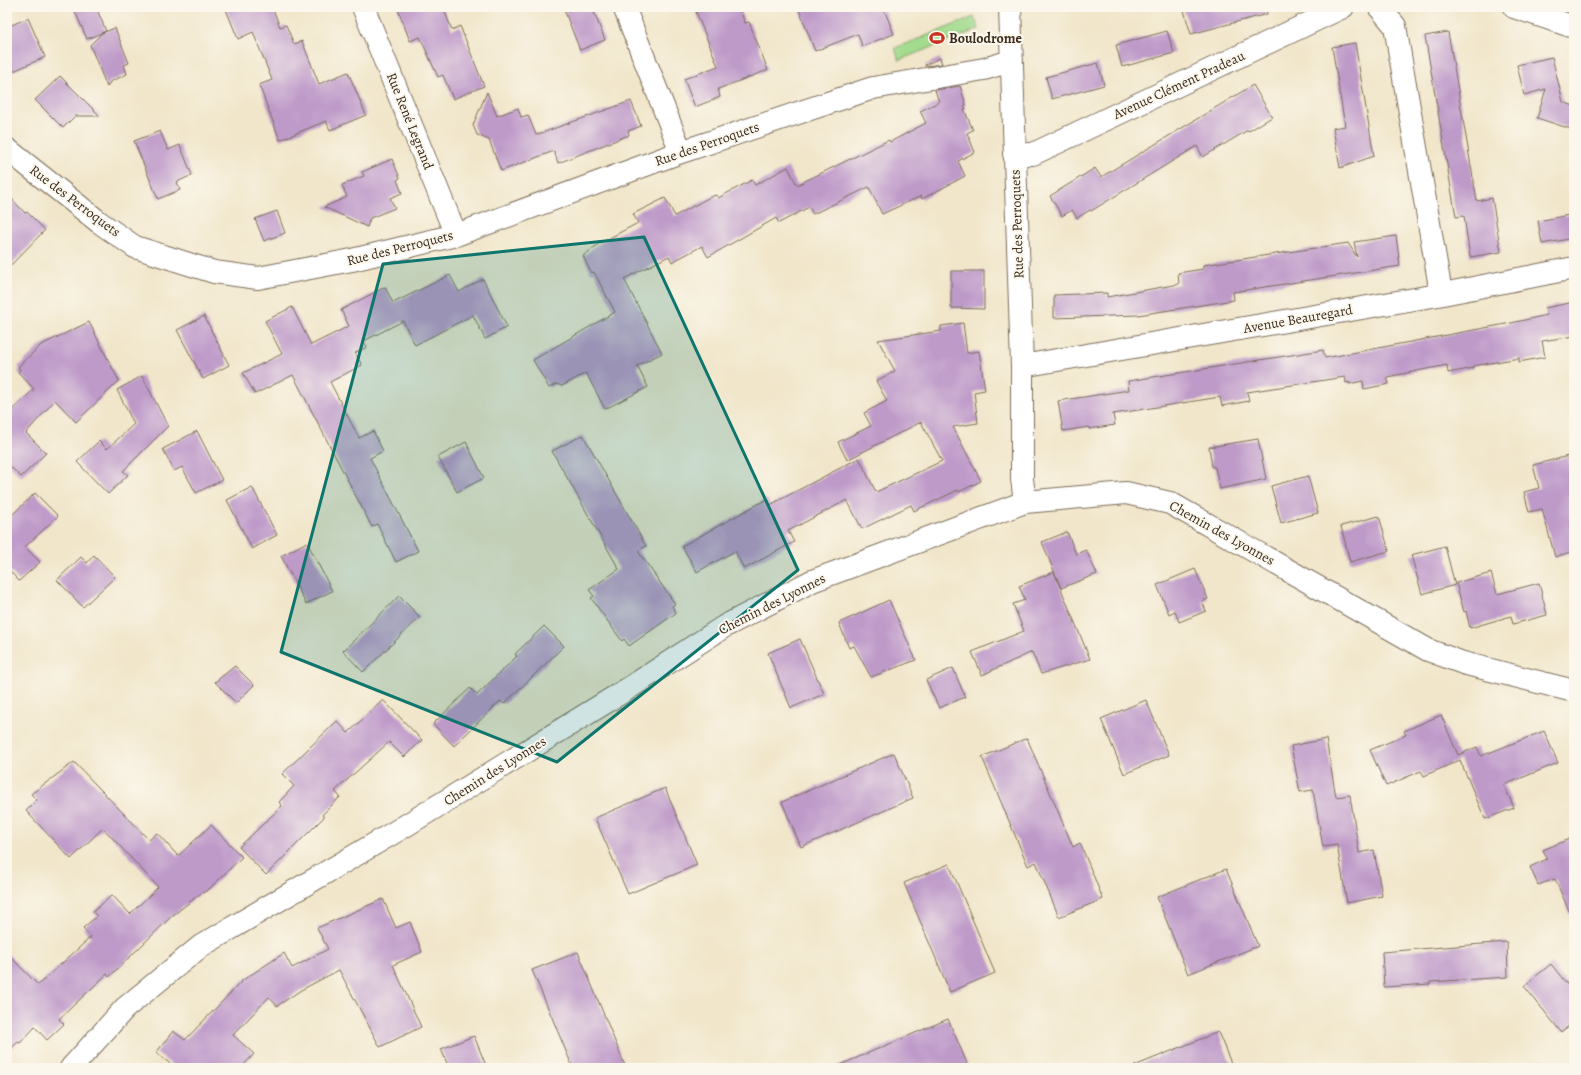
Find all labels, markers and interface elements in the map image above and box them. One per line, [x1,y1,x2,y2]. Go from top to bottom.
sports icon: Boulodrome [928,29,946,47]
place label: Boulodrome [949,29,1023,48]
street label: Avenue Clément Pradeau [1109,46,1248,124]
street label: Rue René Legrand [382,70,438,173]
street label: Rue des Perroquets [652,117,762,171]
street label: Rue des Perroquets [26,161,124,241]
street label: Rue des Perroquets [1006,169,1028,279]
street label: Rue des Perroquets [345,226,455,270]
street label: Avenue Beauregard [1241,300,1355,338]
street label: Chemin des Lyonnes [1166,496,1278,570]
street label: Chemin des Lyonnes [715,569,829,639]
street label: Chemin des Lyonnes [440,732,550,810]

